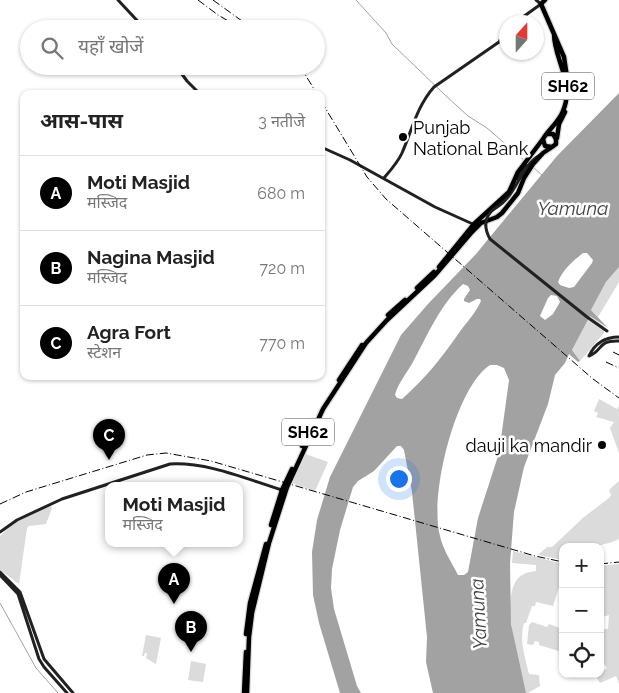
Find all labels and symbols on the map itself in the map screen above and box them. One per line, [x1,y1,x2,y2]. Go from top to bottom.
north arrow [499,15,544,60]
road number: SH62 [542,72,594,100]
place label: Punjab National Bank [413,117,529,159]
marker: Punjab National Bank [397,131,409,143]
water label: Yamuna [538,197,608,219]
road number: SH62 [282,418,334,446]
pin: C [93,419,125,460]
place label: dauji ka mandir [466,435,593,456]
marker: dauji ka mandir [596,439,608,451]
your location [386,466,412,492]
pin: A [158,563,190,604]
water label: Yamuna [465,578,491,650]
pin: B [175,611,207,652]

